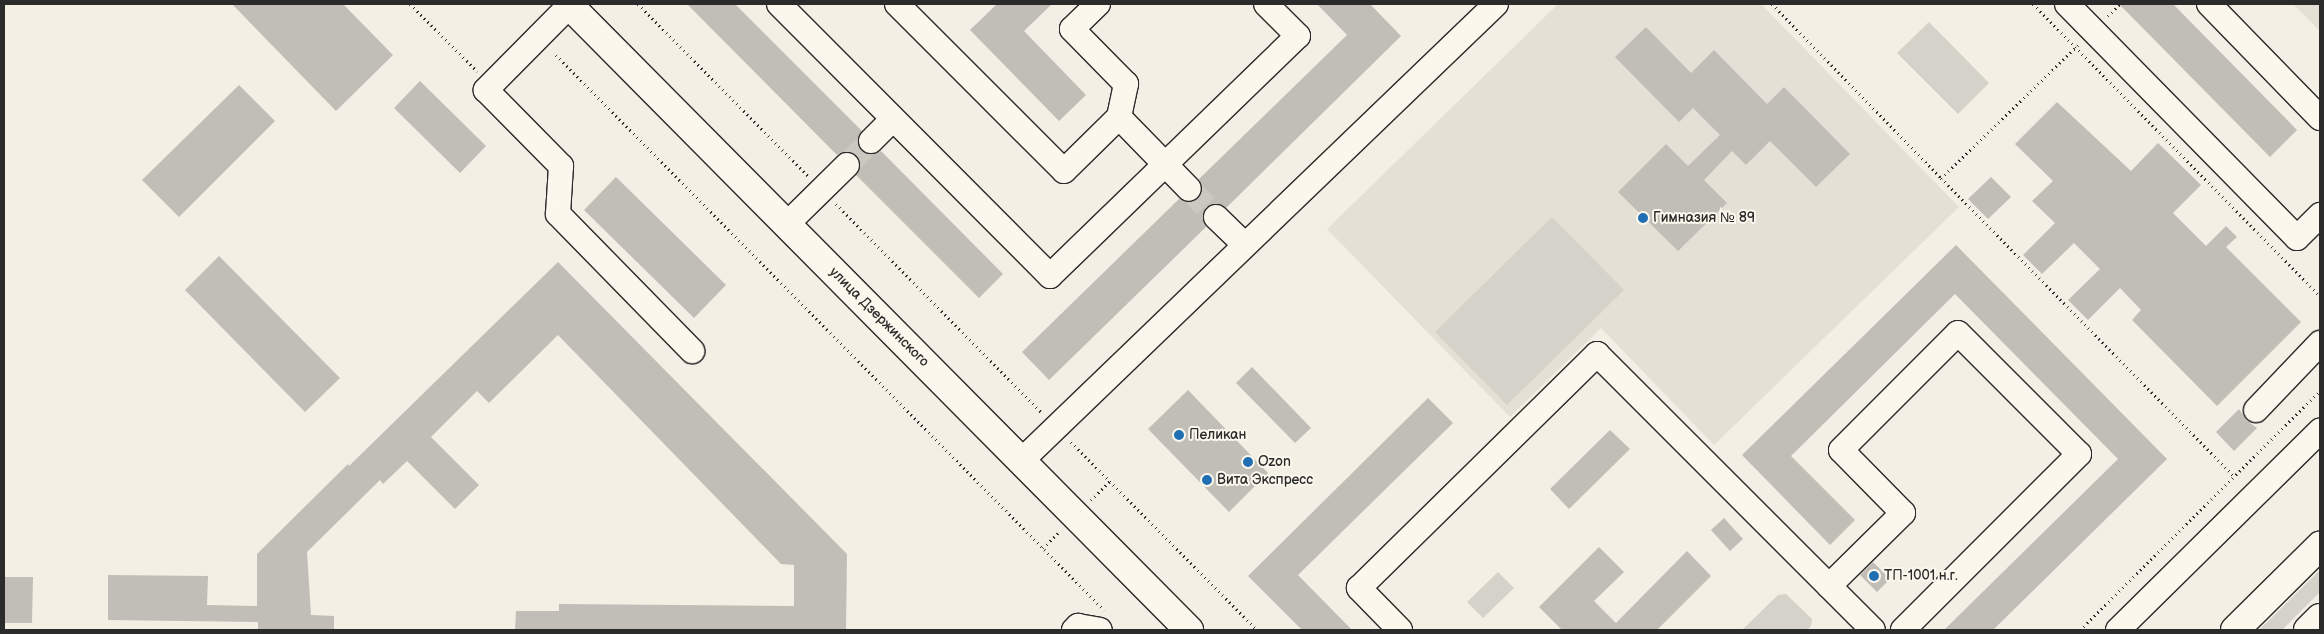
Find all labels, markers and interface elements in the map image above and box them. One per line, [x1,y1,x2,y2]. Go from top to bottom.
place label: Гимназия № 89 [1653,210,1755,226]
marker: Гимназия № 89 [1637,212,1649,224]
street label: улица Дзержинского [826,264,932,370]
place label: Пеликан [1189,427,1246,443]
marker: Пеликан [1173,429,1185,441]
place label: Ozon [1258,454,1291,470]
marker: Ozon [1242,456,1254,468]
place label: Вита Экспресс [1217,472,1313,488]
marker: Вита Экспресс [1201,474,1213,486]
place label: ТП-1001 н.г. [1884,568,1958,584]
marker: ТП-1001 н.г. [1868,570,1880,582]

